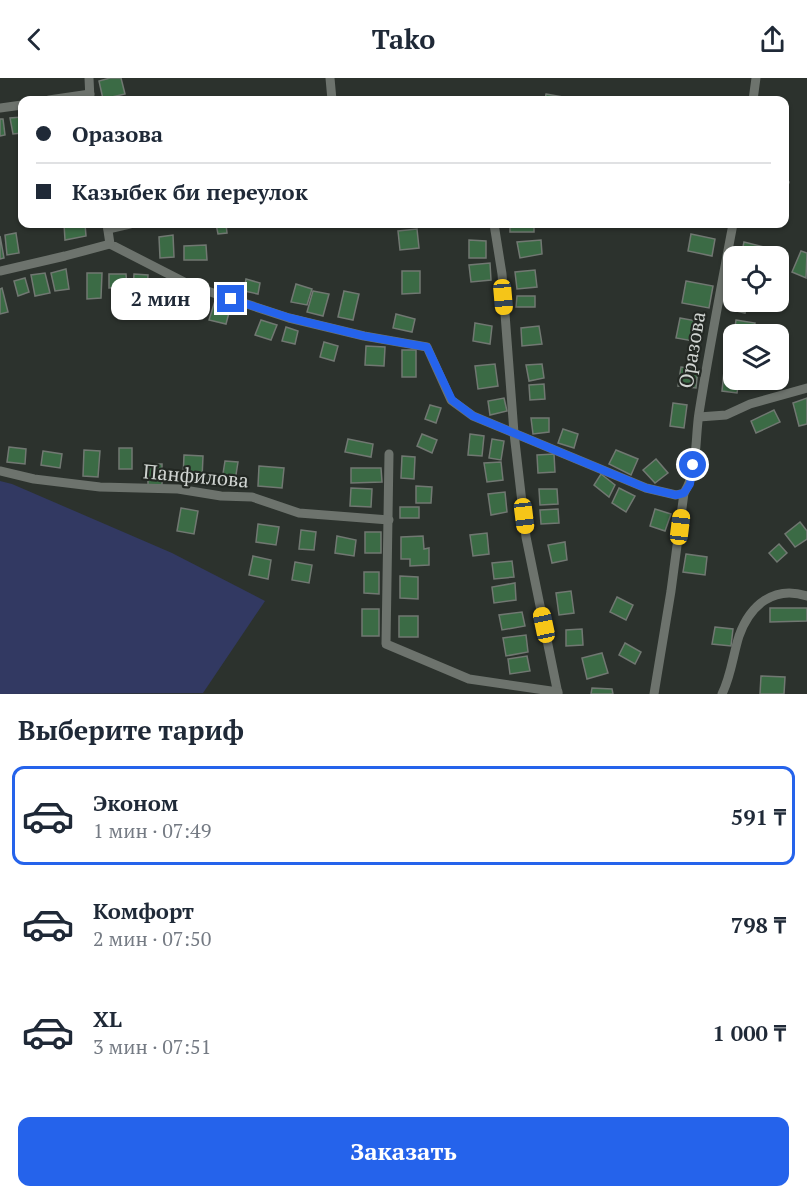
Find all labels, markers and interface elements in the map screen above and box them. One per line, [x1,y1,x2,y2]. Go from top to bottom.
text: Tako [372,21,435,57]
icon: back [18,23,51,56]
icon: share [756,23,789,56]
text: Оразова [72,119,163,148]
text: Казыбек би переулок [72,177,308,206]
map controls [723,246,789,390]
button: locate [723,246,789,312]
callout: 2 мин [111,278,210,320]
car [492,278,514,316]
text: 2 мин [131,285,190,312]
route end [217,285,244,312]
street label: Оразова [671,309,712,390]
button: layers [723,324,789,390]
route start [679,451,706,478]
street label: Панфилова [142,457,250,494]
car [513,497,535,535]
car [669,508,691,546]
car [531,606,557,644]
text: Выберите тариф [18,712,244,748]
text: Эконом [93,788,178,817]
icon: car [21,789,75,843]
text: 591 ₸ [731,802,786,831]
text: 1 мин · 07:49 [93,817,211,844]
text: Комфорт [93,896,194,925]
icon: car [21,897,75,951]
text: 798 ₸ [731,910,786,939]
text: 2 мин · 07:50 [93,925,211,952]
text: XL [93,1004,122,1033]
icon: car [21,1005,75,1059]
text: 1 000 ₸ [712,1018,786,1047]
text: 3 мин · 07:51 [93,1033,211,1060]
button: Заказать [18,1117,789,1186]

